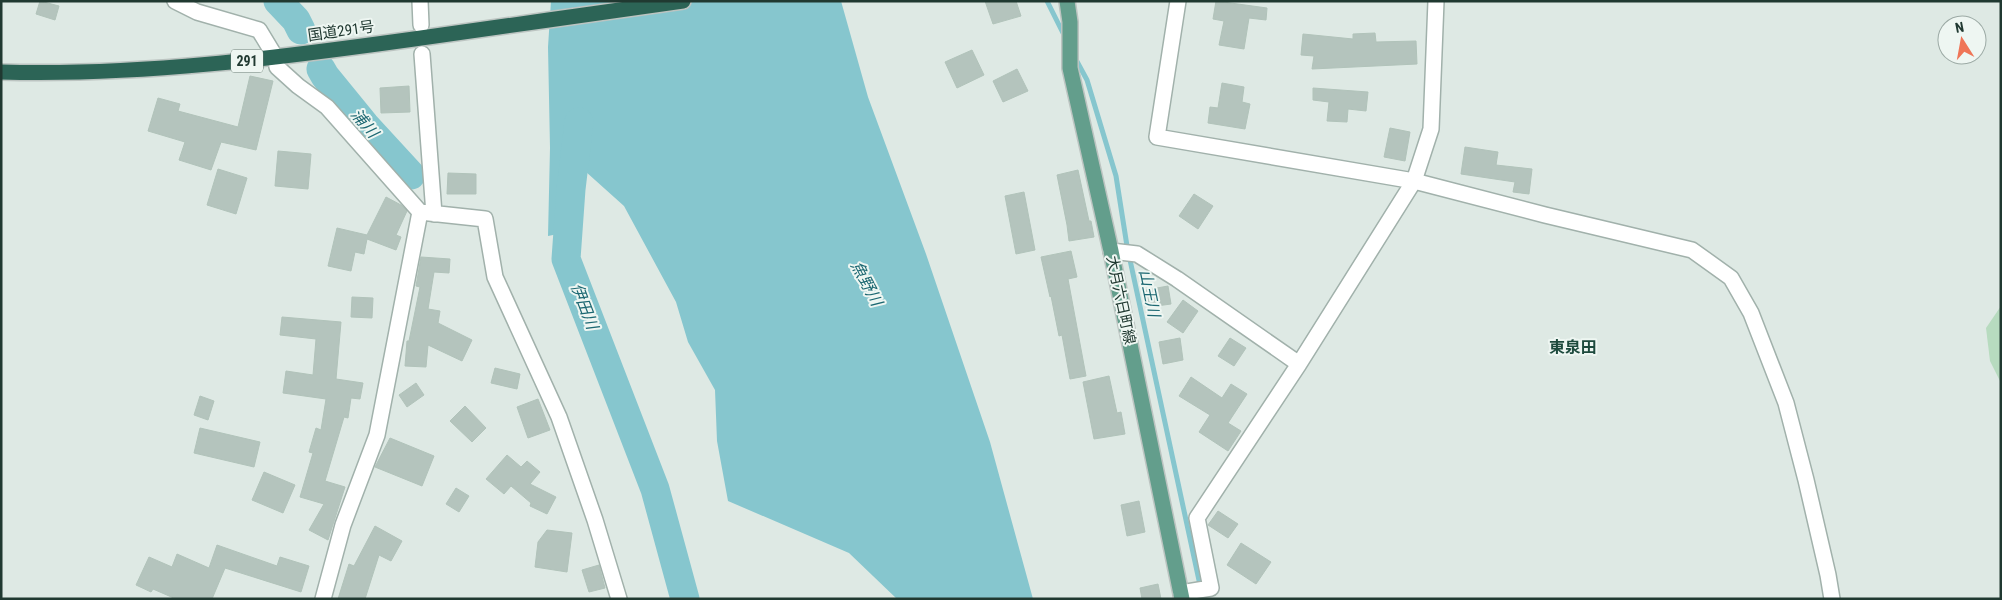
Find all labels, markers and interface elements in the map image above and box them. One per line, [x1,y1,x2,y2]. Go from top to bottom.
north arrow [1937,15,1987,65]
street label: 国道291号 [306,17,376,45]
text: N [1954,19,1965,36]
road number: 291 [231,49,263,72]
water label: 浦川 [347,105,383,143]
street label: 大月六日町線 [1103,254,1139,346]
water label: 魚野川 [847,258,887,311]
water label: 山王川 [1135,268,1164,321]
water label: 伊田川 [567,280,603,334]
district label: 東泉田 [1549,338,1597,357]

